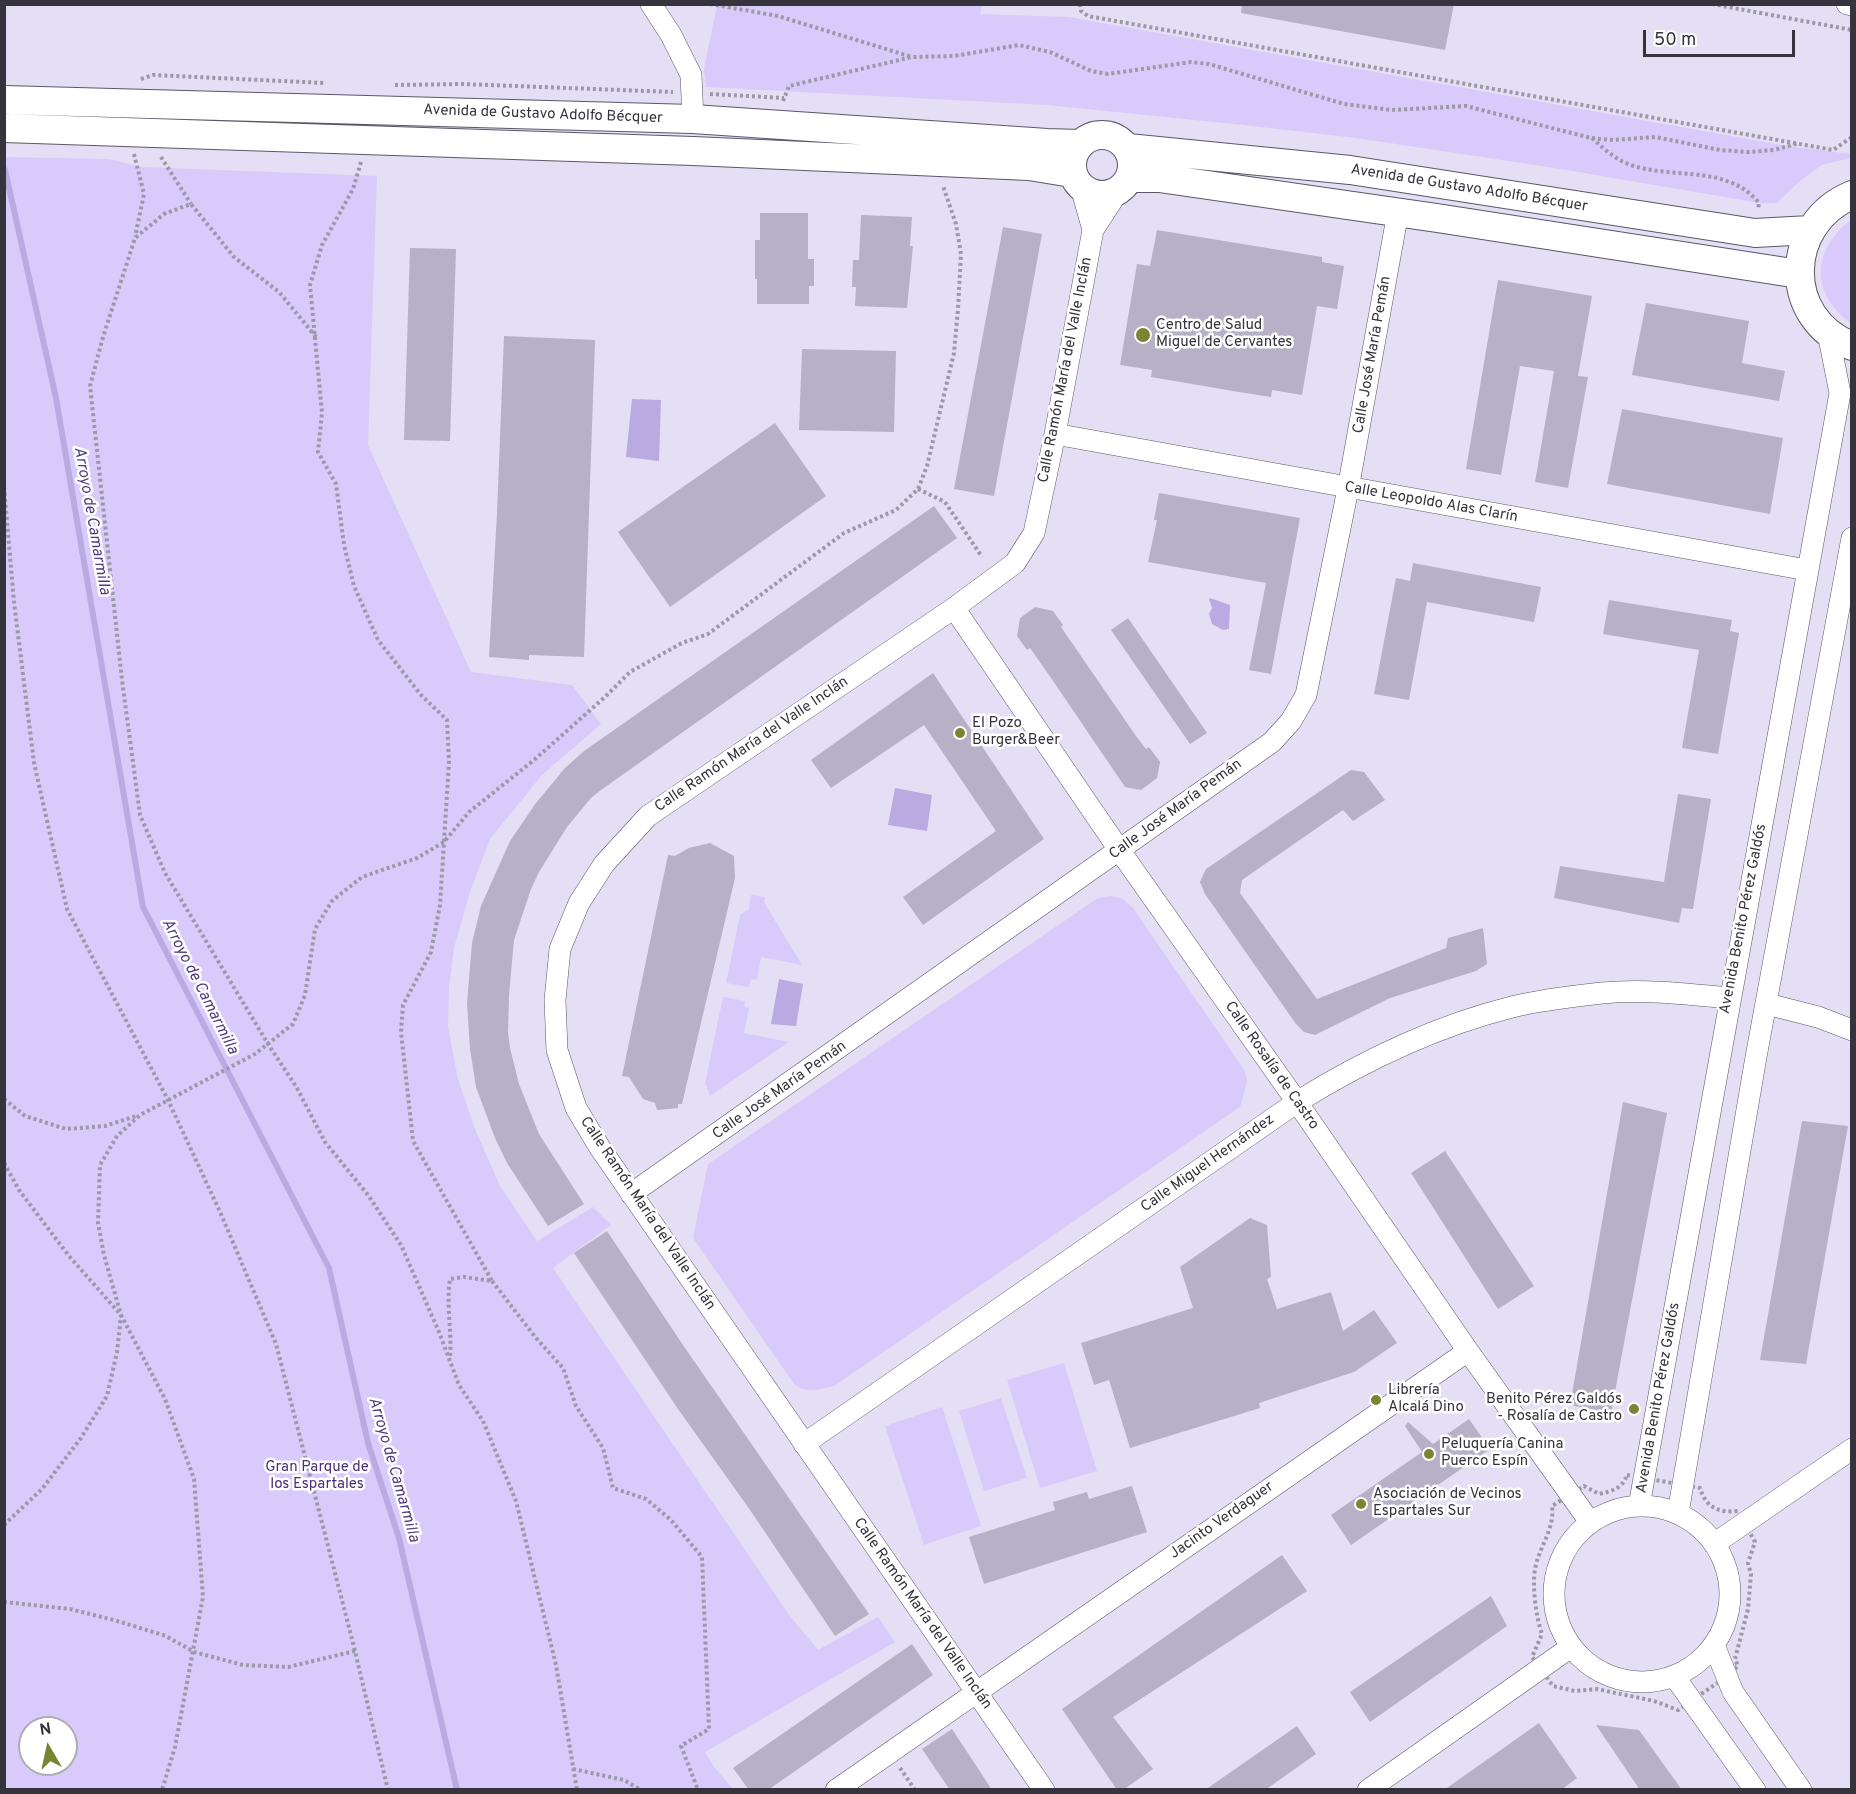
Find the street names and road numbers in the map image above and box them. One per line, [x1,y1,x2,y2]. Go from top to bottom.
street label: Avenida de Gustavo Adolfo Bécquer [423,102,663,128]
street label: Avenida de Gustavo Adolfo Bécquer [1349,161,1589,217]
street label: Calle Ramón María del Valle Inclán [1035,256,1097,484]
street label: Calle José María Pemán [1350,275,1396,435]
street label: Calle Leopoldo Alas Clarín [1343,479,1519,527]
street label: Calle Ramón María del Valle Inclán [652,673,852,817]
street label: Calle José María Pemán [1106,756,1246,864]
street label: Avenida Benito Pérez Galdós [1717,822,1771,1016]
street label: Calle Rosalía de Castro [1220,998,1322,1134]
street label: Calle José María Pemán [710,1038,850,1144]
street label: Calle Miguel Hernández [1138,1111,1278,1217]
street label: Calle Ramón María del Valle Inclán [575,1114,719,1314]
street label: Avenida Benito Pérez Galdós [1633,1301,1685,1495]
street label: Jacinto Verdaguer [1167,1478,1277,1564]
street label: Calle Ramón María del Valle Inclán [849,1515,995,1713]

